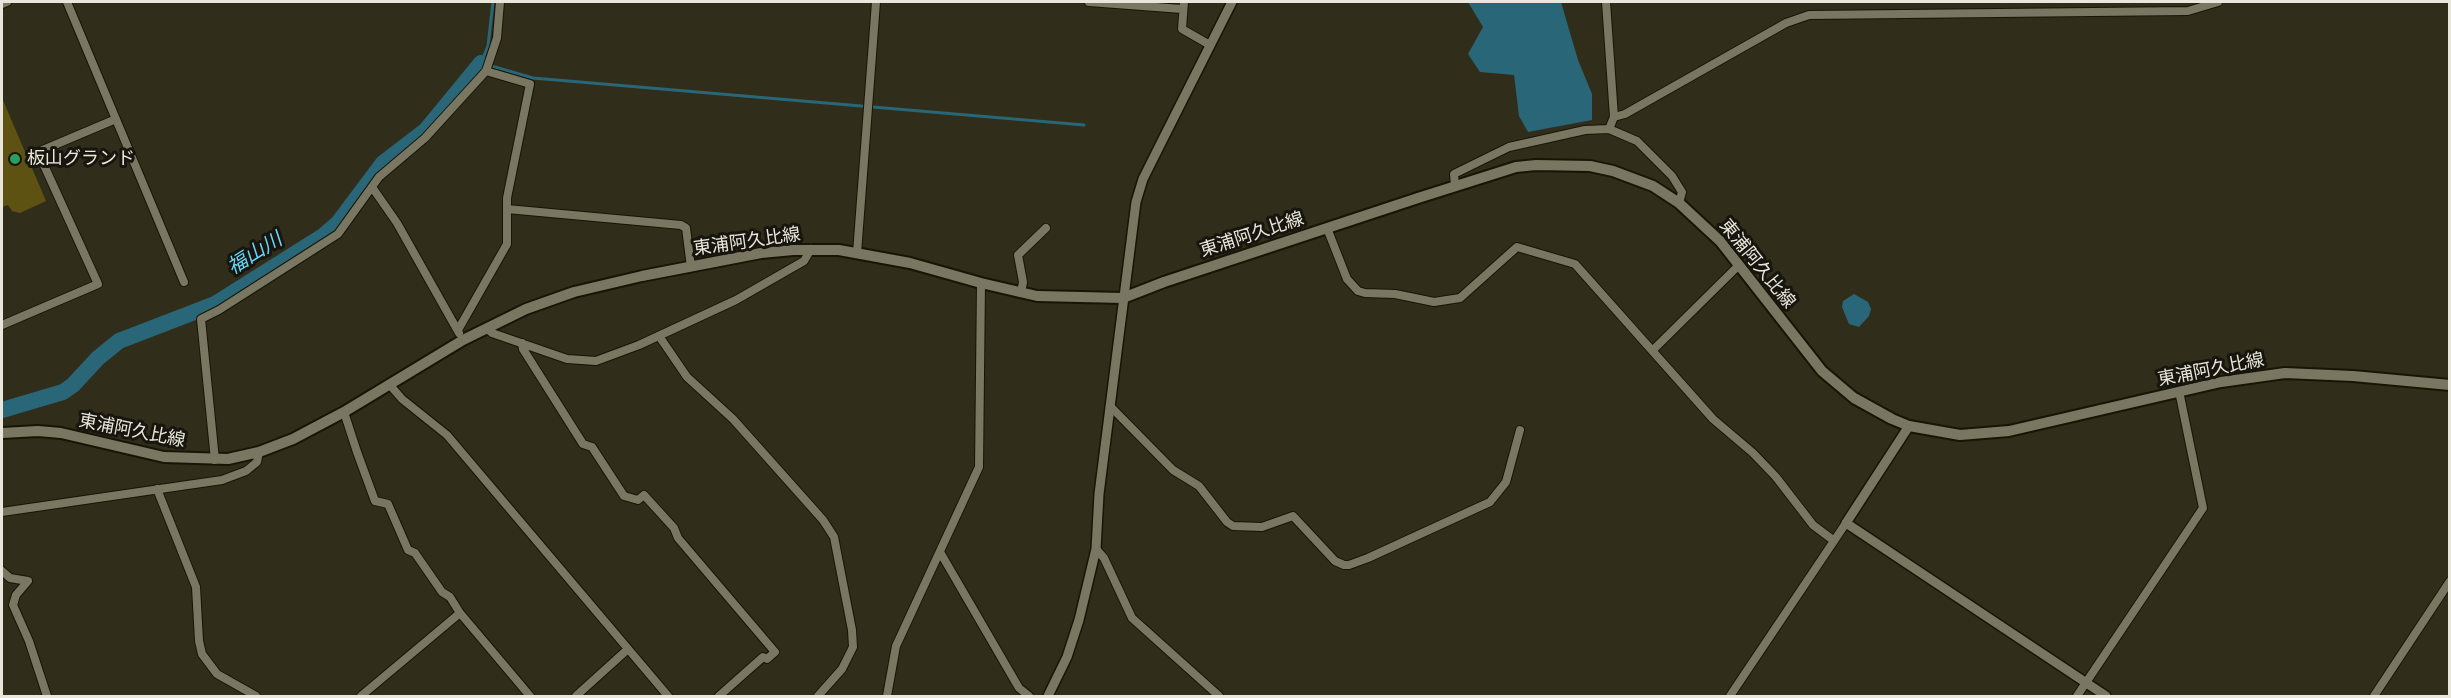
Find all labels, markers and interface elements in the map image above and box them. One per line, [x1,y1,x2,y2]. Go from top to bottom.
place label: 板山グランド [27,148,135,170]
marker: 板山グランド [8,152,22,166]
street label: 東浦阿久比線 [1197,208,1307,262]
street label: 東浦阿久比線 [1715,215,1799,313]
street label: 東浦阿久比線 [692,224,802,260]
water label: 福山川 [223,228,287,280]
street label: 東浦阿久比線 [2156,349,2266,391]
street label: 東浦阿久比線 [77,410,187,452]

